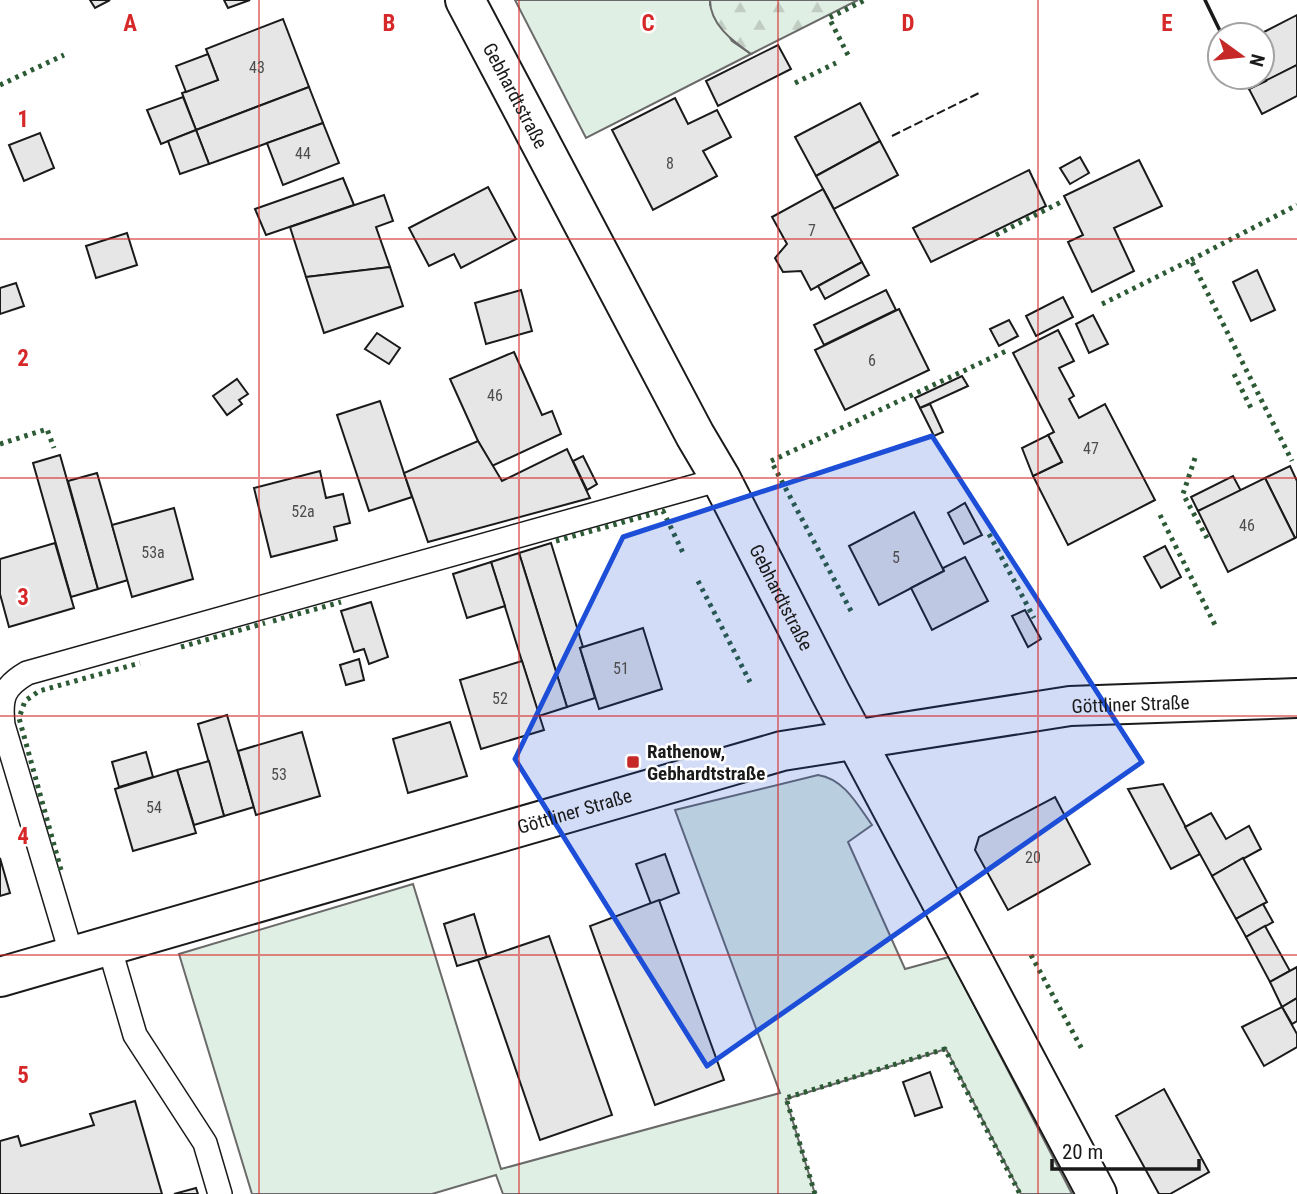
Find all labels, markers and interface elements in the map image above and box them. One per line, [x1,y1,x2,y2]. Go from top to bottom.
text: A [123,10,137,37]
text: B [383,10,395,37]
text: C [641,10,655,37]
text: D [902,10,915,37]
text: E [1161,10,1173,37]
north arrow [1206,21,1276,91]
street label: Gebhardtstraße [478,39,553,152]
text: N [1244,52,1270,69]
house number: 43 [249,58,265,77]
text: 1 [17,106,29,133]
house number: 44 [295,144,311,163]
house number: 8 [666,154,674,173]
house number: 7 [808,221,816,240]
text: 2 [17,345,29,372]
house number: 6 [868,351,876,370]
house number: 46 [487,386,503,405]
house number: 47 [1083,439,1099,458]
house number: 52a [291,502,315,521]
house number: 46 [1239,516,1255,535]
street label: Gebhardtstraße [745,540,818,654]
house number: 53a [141,543,165,562]
house number: 5 [892,548,900,567]
text: 3 [17,584,29,611]
house number: 51 [613,659,629,678]
house number: 52 [492,689,508,708]
street label: Göttliner Straße [1071,690,1190,717]
place label: Rathenow, Gebhardtstraße [647,740,765,785]
marker: Rathenow, Gebhardtstraße [625,754,641,770]
house number: 53 [271,765,287,784]
street label: Göttliner Straße [515,784,634,838]
house number: 54 [146,798,162,817]
text: 4 [17,823,29,850]
house number: 20 [1025,848,1041,867]
text: 5 [17,1062,29,1089]
scale bar [1052,1128,1199,1172]
text: 20 m [1062,1140,1103,1164]

